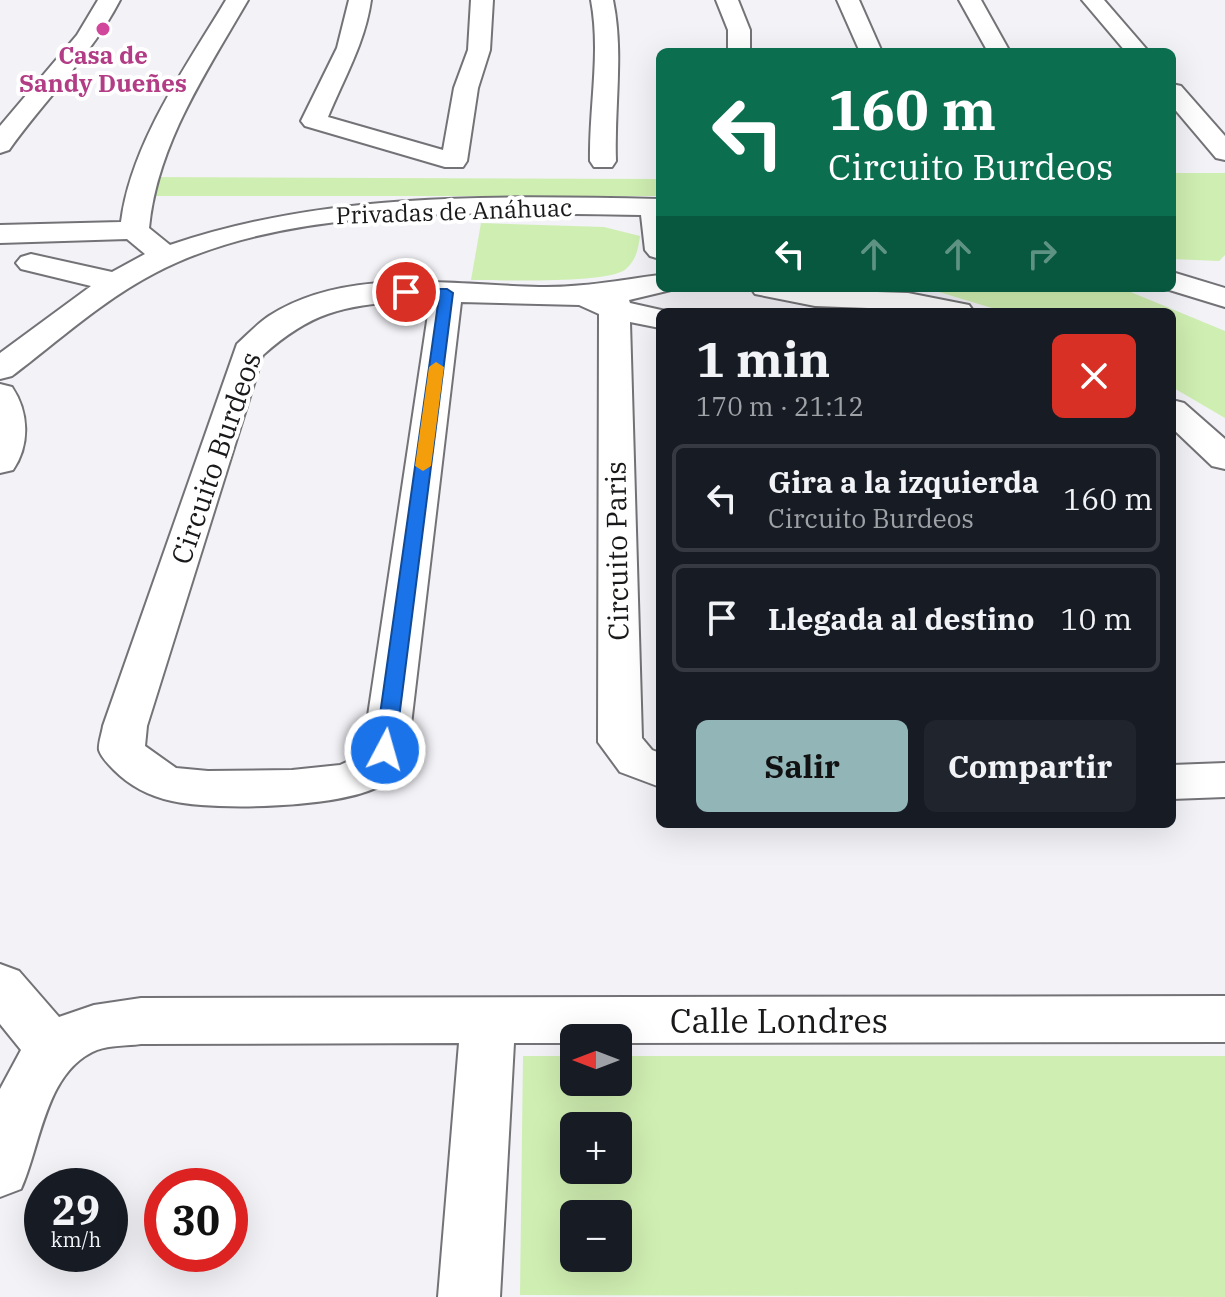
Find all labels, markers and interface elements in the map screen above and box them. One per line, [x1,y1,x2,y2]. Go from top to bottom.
marker: Casa de Sandy Dueñes [94,20,112,38]
place label: Casa de Sandy Dueñes [19,39,187,99]
text: 160 m [828,73,996,145]
icon: left [696,80,800,184]
text: Circuito Burdeos [828,143,1113,190]
street label: Privadas de Anáhuac [335,191,573,231]
icon: left [768,232,812,276]
icon: ahead [852,232,896,276]
icon: ahead [936,232,980,276]
icon: right [1020,232,1064,276]
pin [372,258,440,326]
icon: arrive [384,270,428,314]
text: 1 min [696,328,830,390]
button: close [1052,334,1136,418]
street label: Circuito Burdeos [162,347,269,569]
text: 170 m · 21:12 [696,389,864,423]
street label: Circuito Paris [596,461,637,641]
text: Gira a la izquierda [768,462,1039,501]
icon: left [700,476,744,520]
text: 160 m [1063,479,1153,518]
text: Circuito Burdeos [768,501,974,535]
icon: arrive [700,596,744,640]
text: Llegada al destino [768,599,1034,638]
text: 10 m [1060,599,1132,638]
position arrow [343,708,427,792]
button: Salir [696,720,908,812]
button: Compartir [924,720,1136,812]
street label: Calle Londres [670,998,888,1042]
north arrow [560,1024,632,1096]
map controls [560,1024,632,1272]
button: + [560,1112,632,1184]
speed limit sign: 30 [144,1168,248,1272]
text: 29 [52,1184,100,1236]
button: − [560,1200,632,1272]
text: km/h [51,1226,101,1253]

